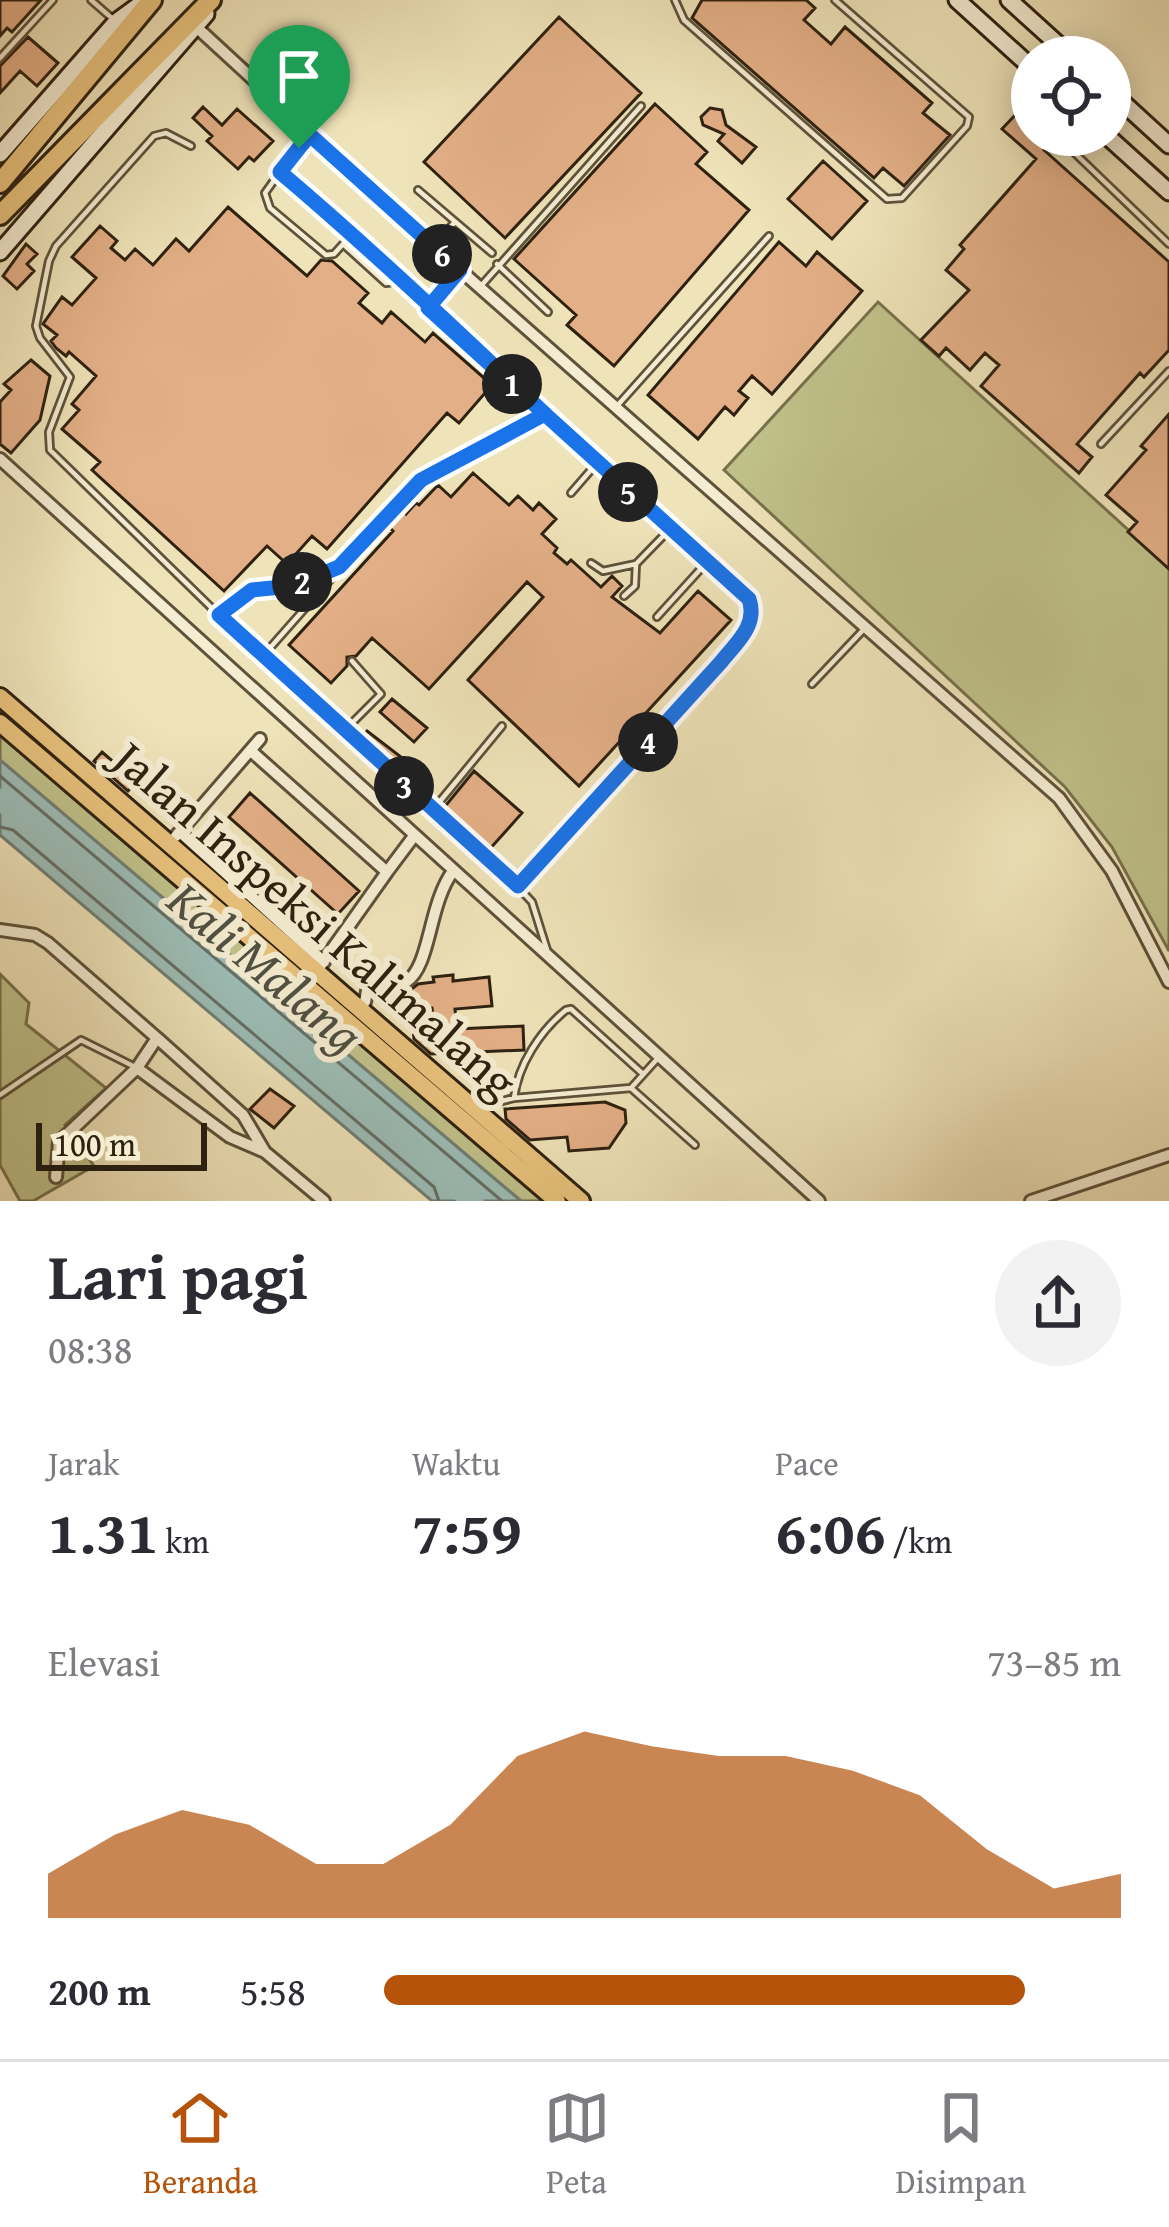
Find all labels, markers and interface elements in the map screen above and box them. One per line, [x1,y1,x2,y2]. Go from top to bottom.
pin [248,25,350,148]
map controls [1011,36,1131,156]
button: locate [1011,36,1131,156]
icon: arrive [266,43,332,109]
pin: 6 [412,224,472,284]
text: 6 [433,230,451,278]
pin: 1 [482,354,542,414]
text: 1 [503,360,521,408]
pin: 5 [598,462,658,522]
text: 5 [619,468,637,516]
pin: 2 [272,552,332,612]
text: 2 [293,558,311,606]
pin: 4 [618,712,678,772]
text: 4 [639,718,657,766]
street label: Jalan Inspeksi Kalimalang [94,719,534,1115]
pin: 3 [374,756,434,816]
text: 3 [395,762,413,810]
water label: Kali Malang [151,861,380,1070]
scale bar [36,1117,207,1170]
text: 100 m [54,1120,136,1168]
text: Lari pagi [48,1226,308,1323]
button: share [995,1240,1121,1366]
text: 08:38 [48,1320,133,1377]
text: Jarak [48,1439,120,1487]
text: Waktu [412,1439,500,1487]
text: Pace [775,1439,839,1487]
text: 1.31 [48,1487,158,1575]
text: 7:59 [412,1487,522,1575]
text: 6:06 [775,1487,886,1575]
text: km [158,1517,209,1565]
text: /km [886,1517,952,1565]
text: Elevasi [48,1633,161,1690]
text: 73–85 m [987,1633,1121,1690]
text: 200 m [48,1962,151,2019]
text: 5:58 [240,1962,306,2019]
tab: Beranda [143,2085,258,2205]
tab: Peta [544,2085,610,2205]
tab: Disimpan [895,2085,1026,2205]

